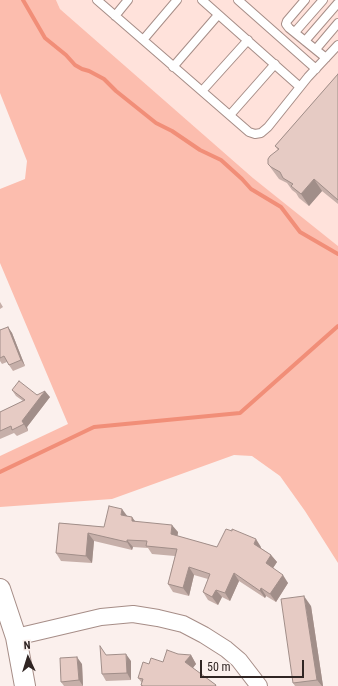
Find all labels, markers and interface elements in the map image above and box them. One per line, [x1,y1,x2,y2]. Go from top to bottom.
north arrow [8,638,48,678]
text: N [23,639,31,652]
scale bar [202,652,306,678]
text: 50 m [207,660,231,674]

